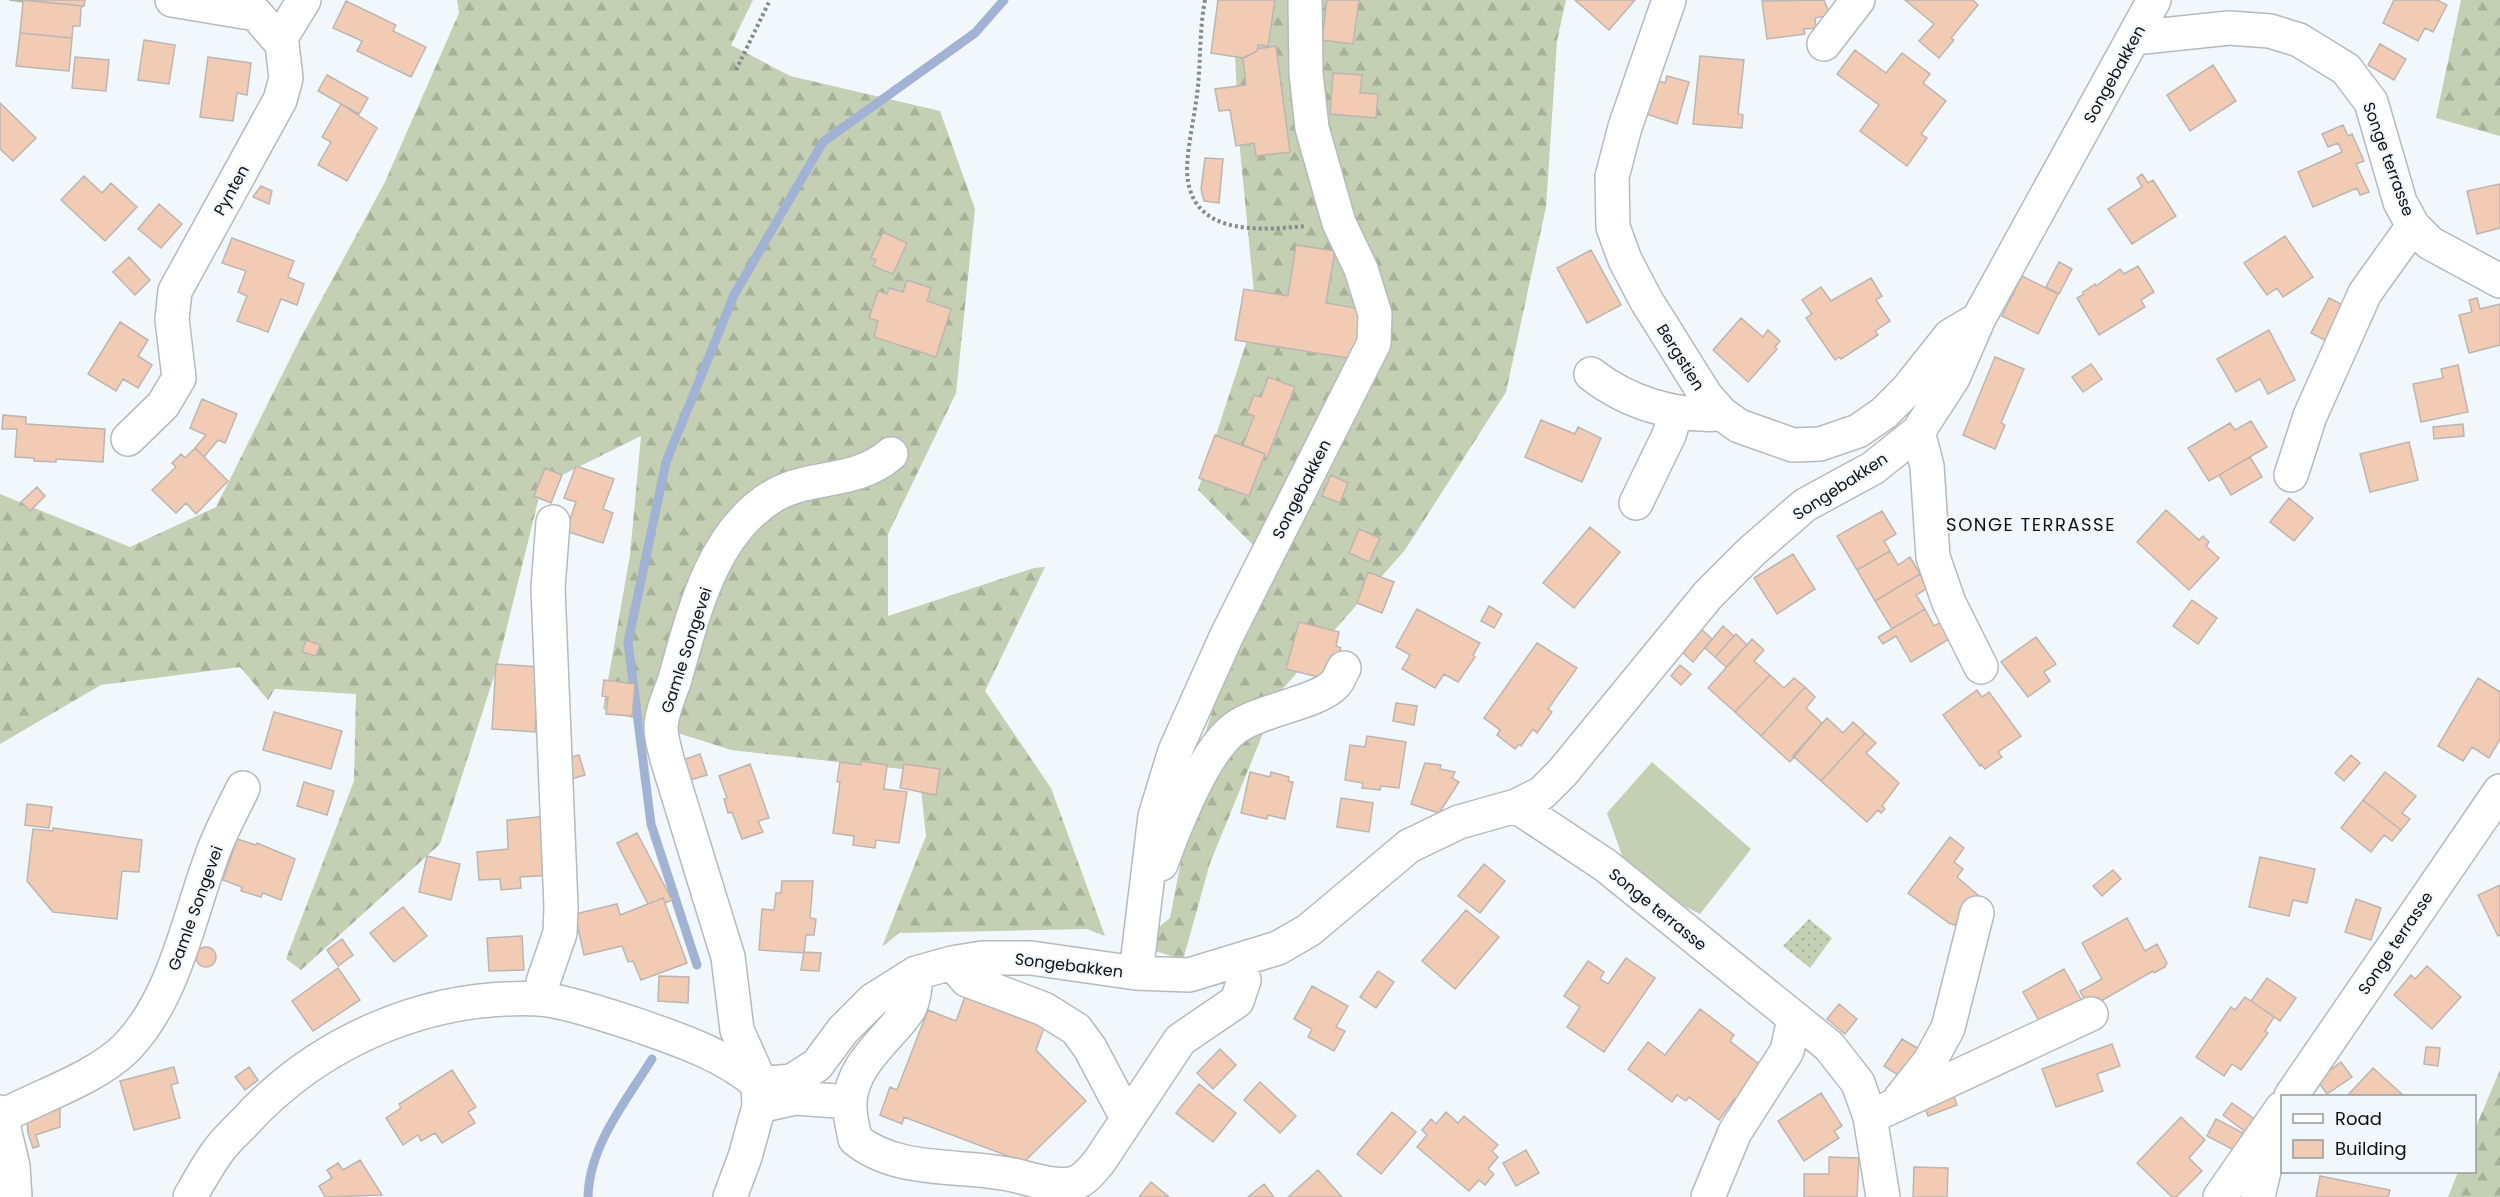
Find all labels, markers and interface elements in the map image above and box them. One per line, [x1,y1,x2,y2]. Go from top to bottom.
street label: Songebakken [2078,21,2151,127]
street label: Songe terrasse [2357,99,2420,220]
street label: Pynten [208,161,255,220]
street label: Bergstien [1651,319,1710,395]
street label: Songebakken [1266,435,1336,543]
street label: Songebakken [1788,447,1892,526]
district label: SONGE TERRASSE [1946,512,2116,537]
street label: Gamle Songevei [655,584,718,716]
street label: Gamle Songevei [162,843,229,974]
street label: Songe terrasse [1604,863,1712,956]
street label: Songe terrasse [2352,887,2439,999]
street label: Songebakken [1013,947,1124,984]
legend [2281,1095,2476,1173]
text: Road [2335,1106,2382,1131]
text: Building [2335,1136,2407,1161]

